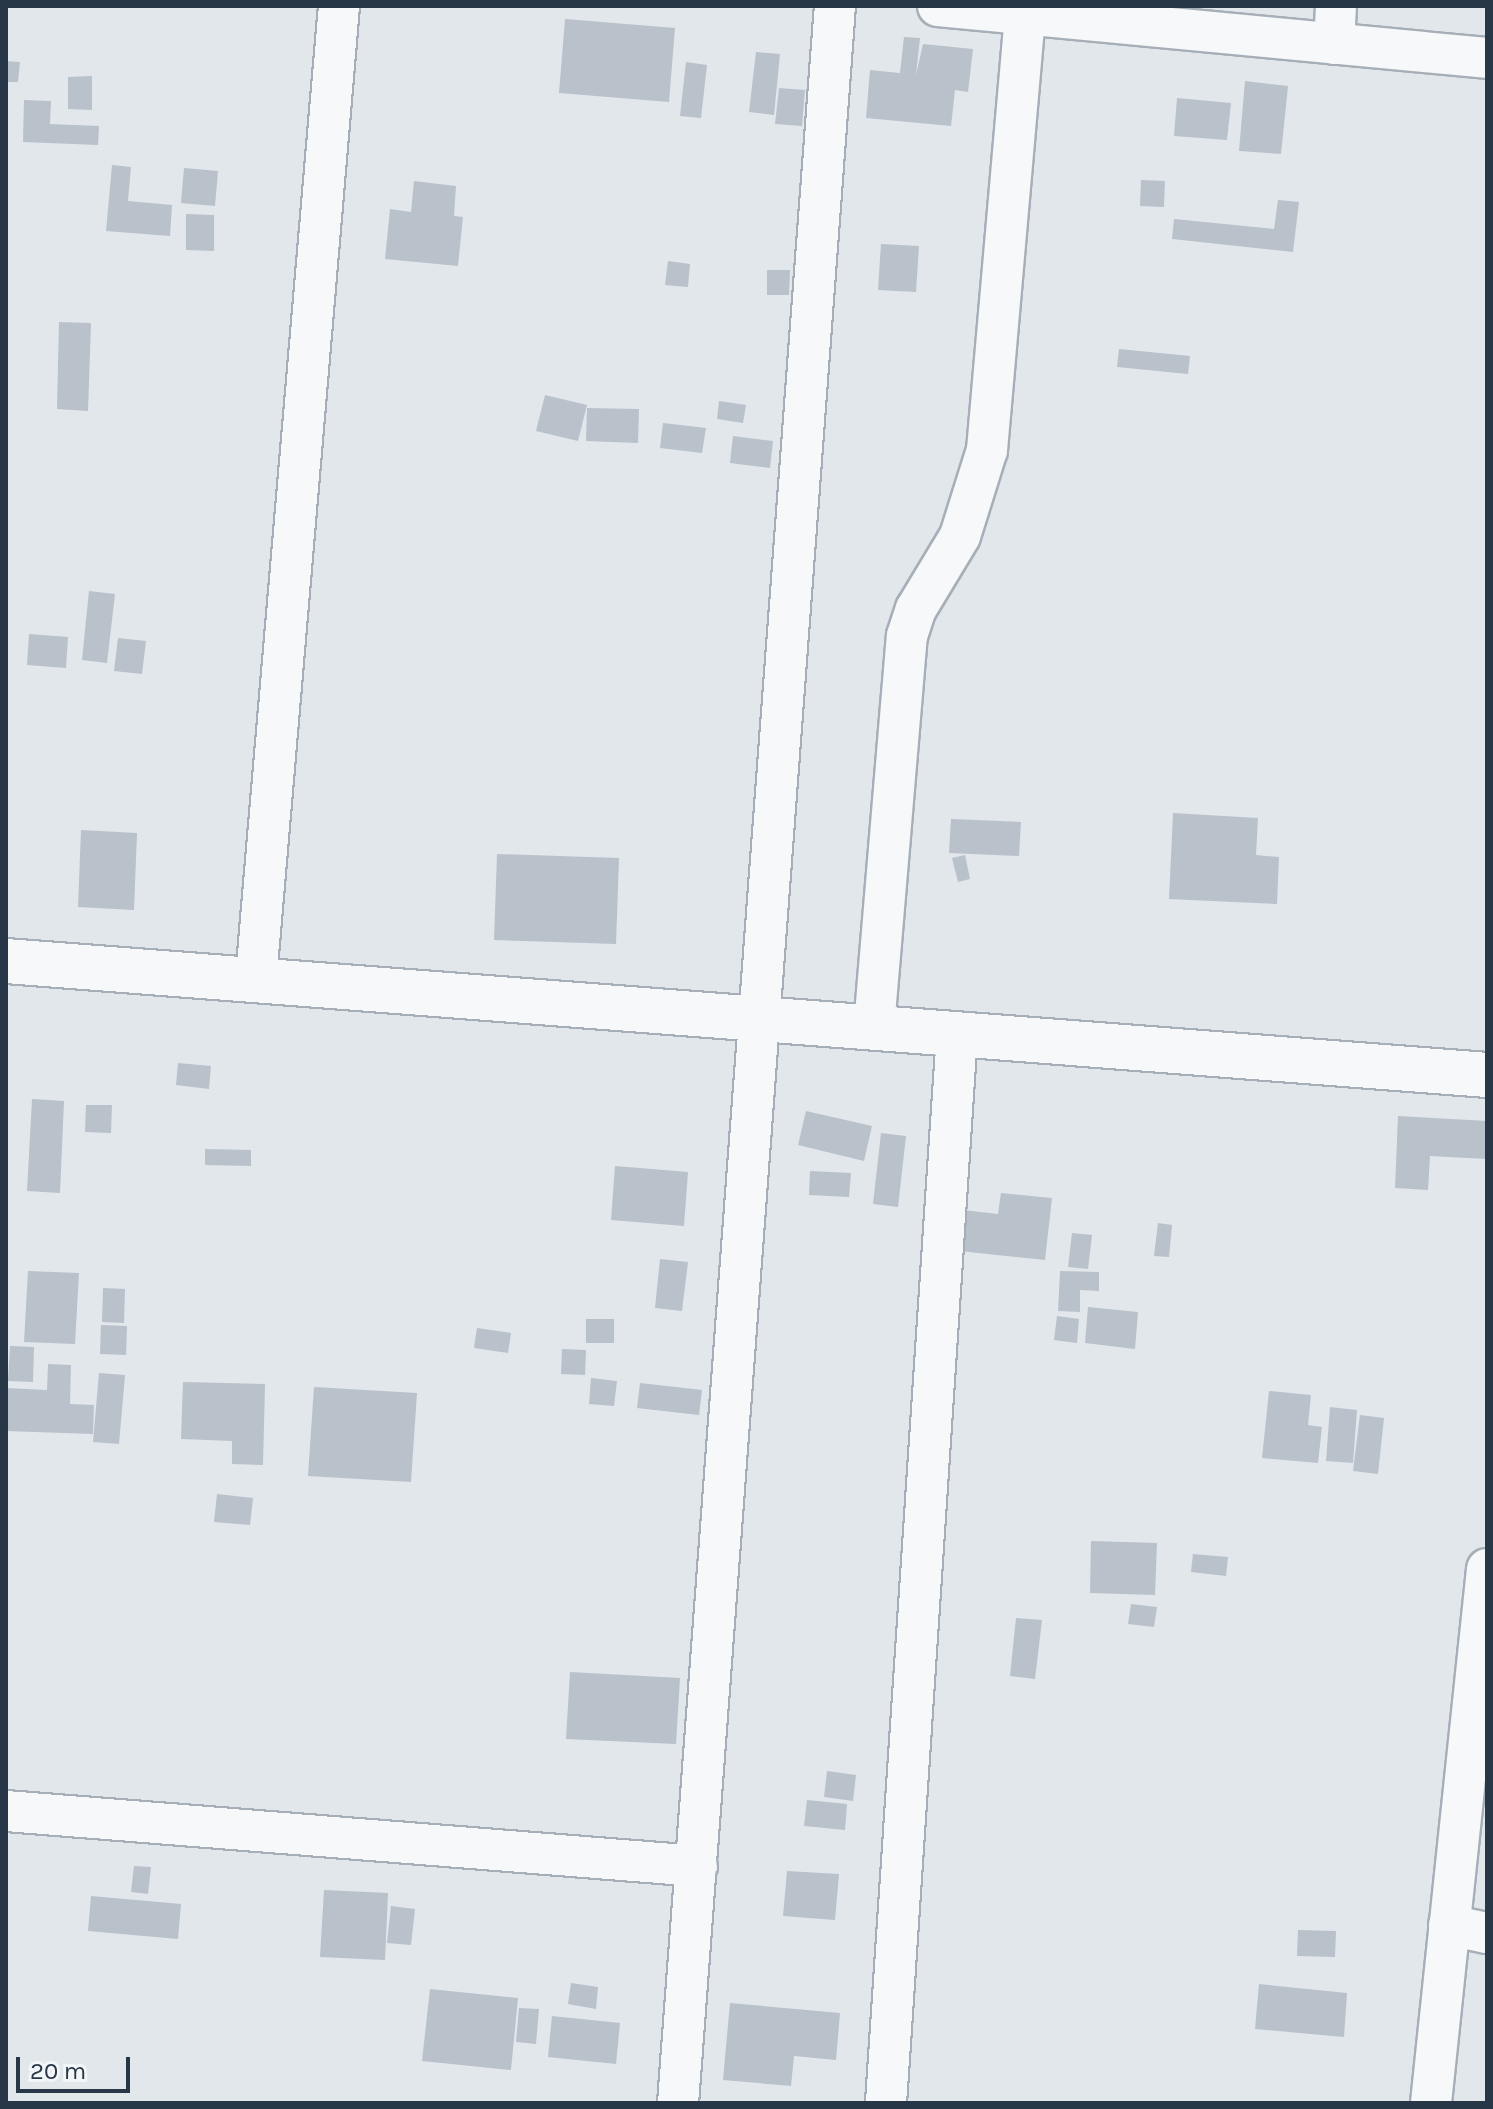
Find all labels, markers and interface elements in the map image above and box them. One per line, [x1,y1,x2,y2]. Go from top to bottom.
scale bar [20,2041,134,2091]
text: 20 m [30,2057,86,2085]

